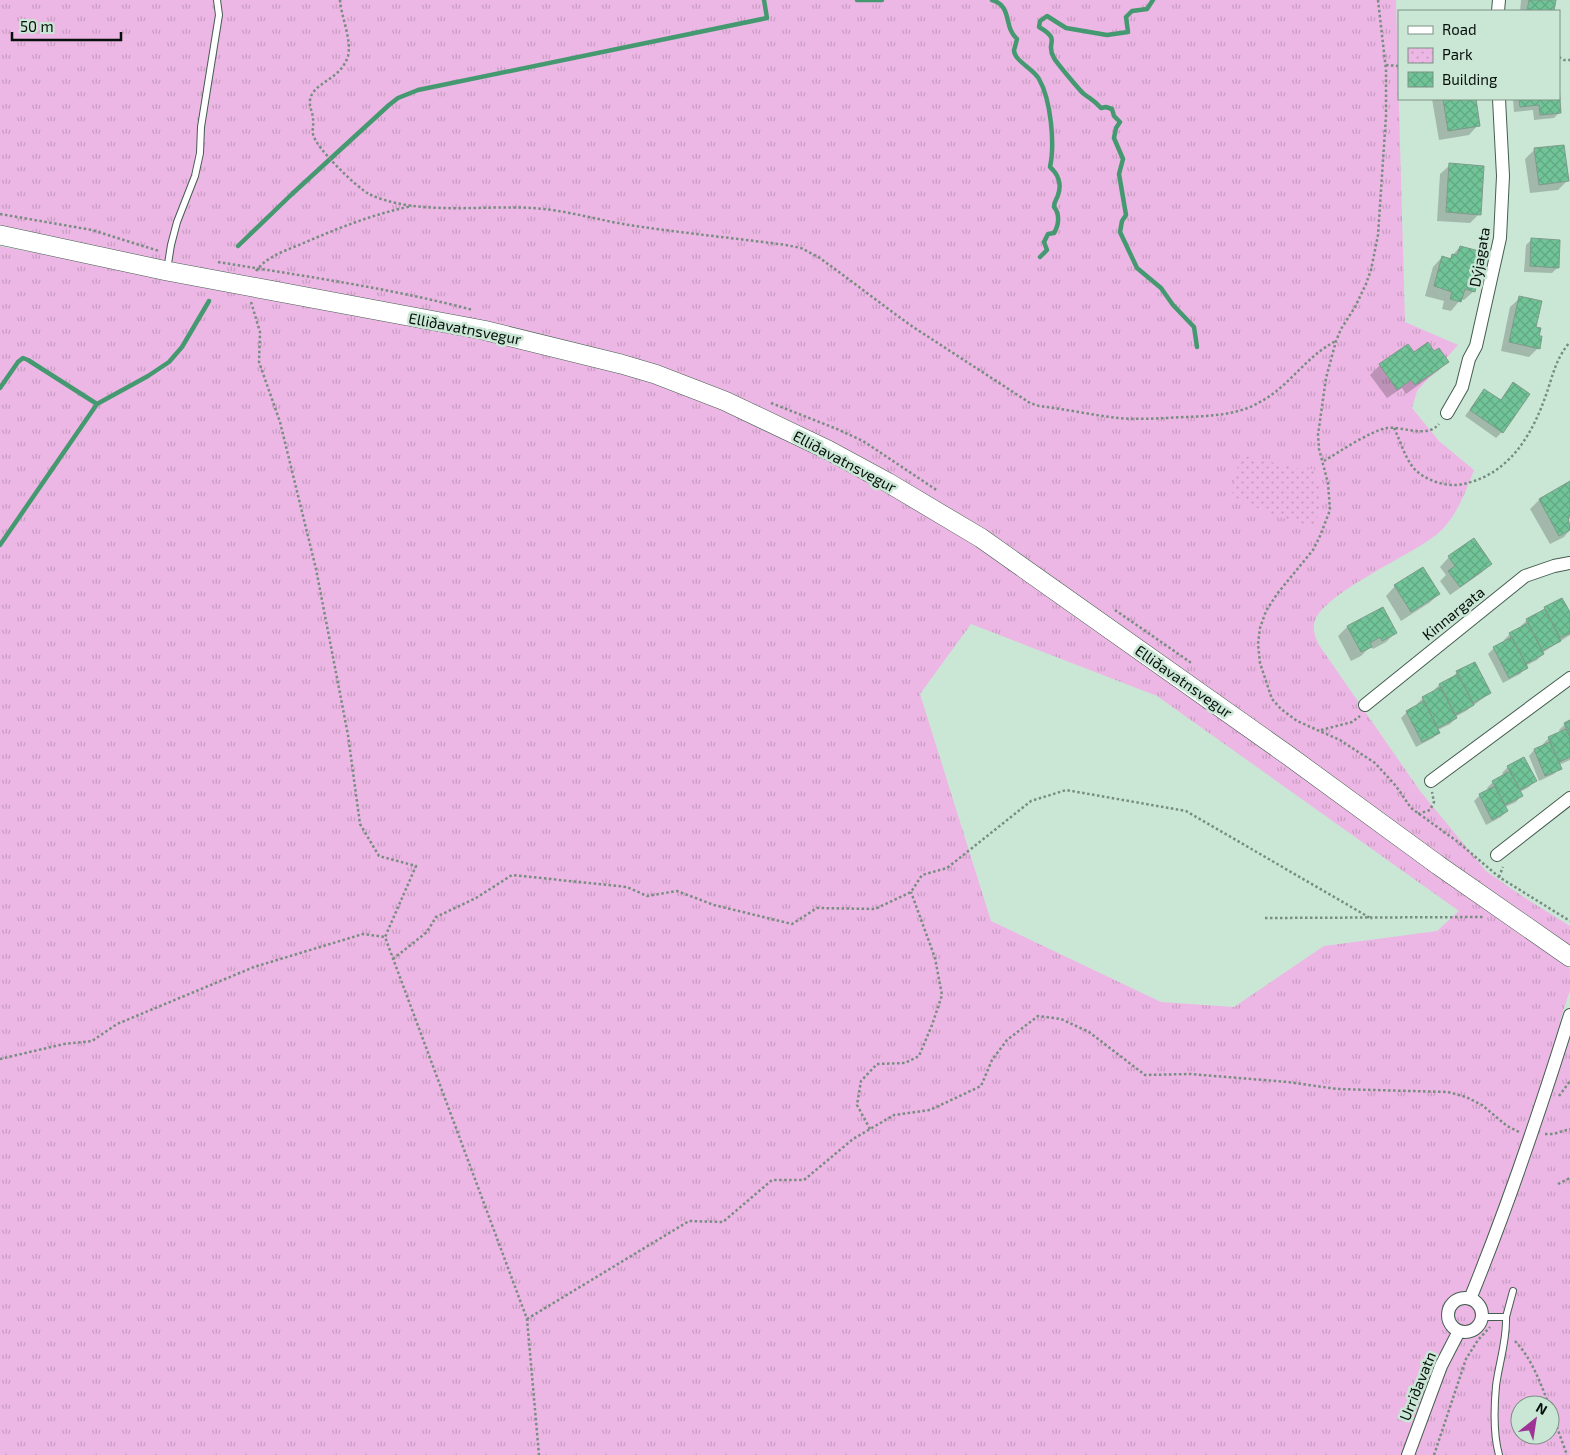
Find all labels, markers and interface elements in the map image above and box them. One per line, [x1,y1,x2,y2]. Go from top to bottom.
scale bar [12,10,121,42]
legend [1398,10,1560,100]
text: 50 m [20,17,54,35]
text: Road [1442,20,1477,38]
text: Park [1442,45,1473,63]
text: Building [1442,70,1498,88]
street label: Dýjagata [1465,226,1494,288]
street label: Elliðavatnsvegur [407,308,523,348]
street label: Elliðavatnsvegur [790,426,900,496]
street label: Kinnargata [1418,583,1488,643]
street label: Elliðavatnsvegur [1132,641,1236,721]
street label: Urriðavatn [1395,1349,1439,1423]
north arrow [1510,1395,1560,1445]
text: N [1533,1398,1550,1418]

